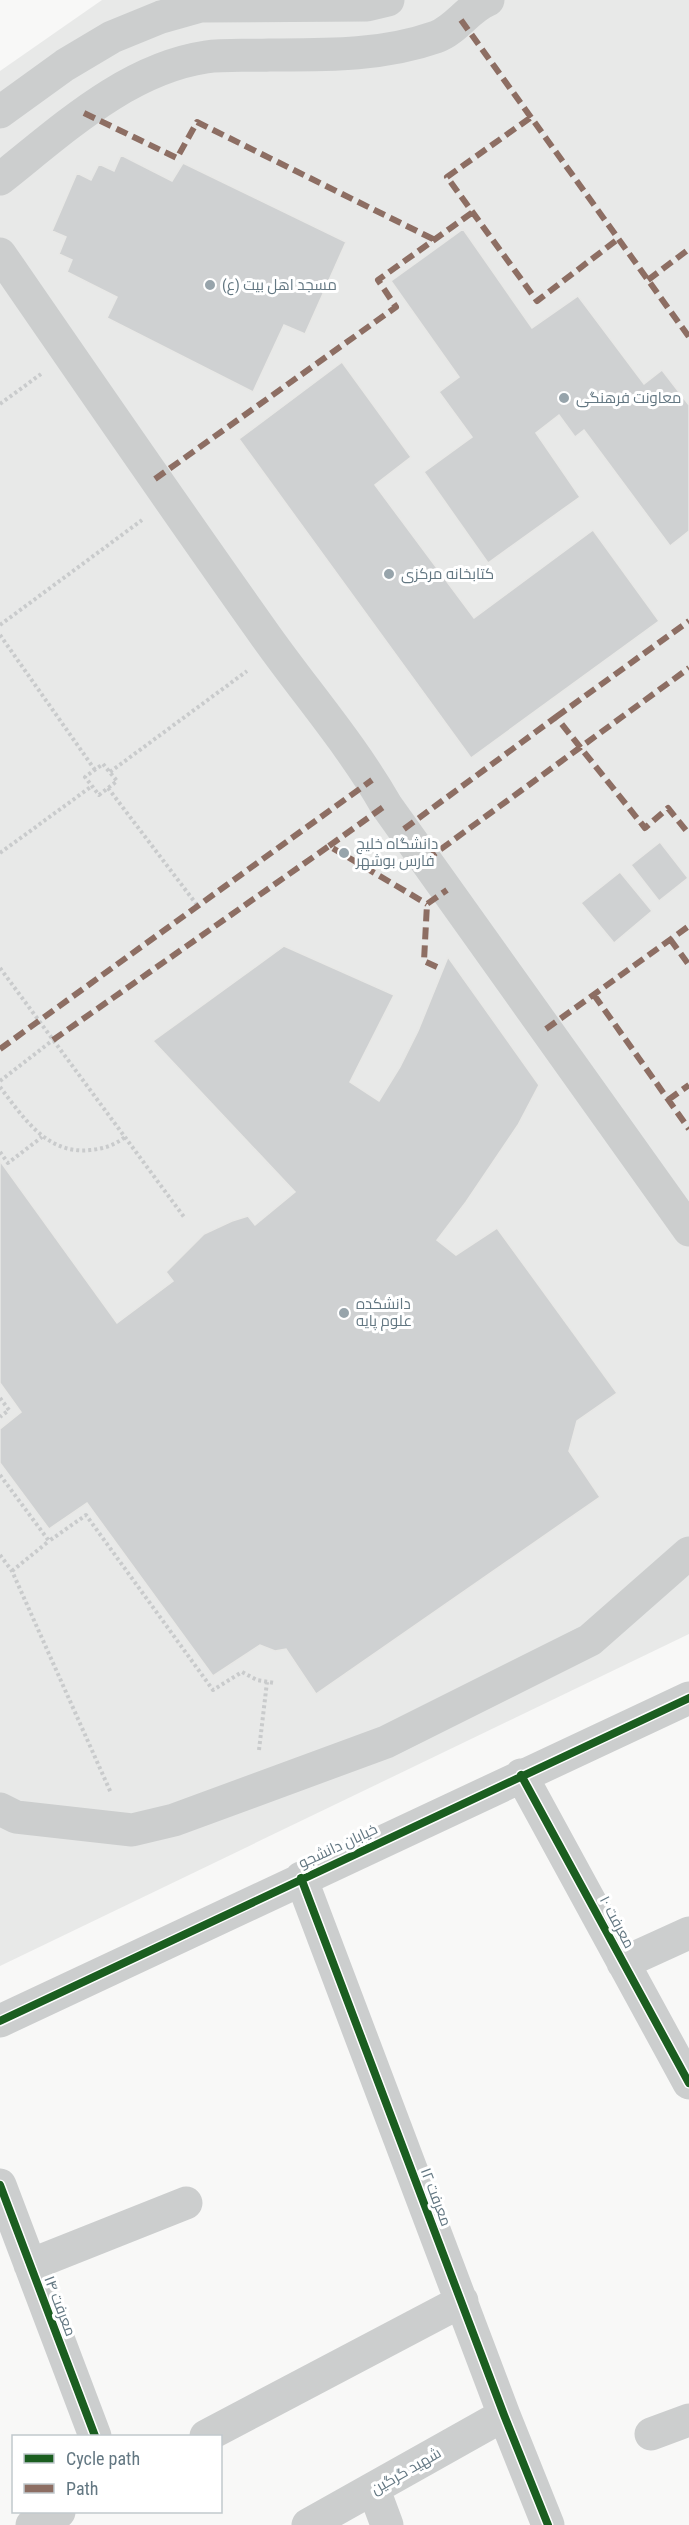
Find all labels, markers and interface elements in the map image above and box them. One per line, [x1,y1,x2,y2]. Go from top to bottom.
place label: مسجد اهل بیت (ع) [222,276,337,296]
marker: مسجد اهل بیت (ع) [203,278,217,292]
place label: معاونت فرهنگی [576,389,681,408]
marker: معاونت فرهنگی [557,391,571,405]
place label: کتابخانه مرکزی [401,565,494,584]
marker: کتابخانه مرکزی [382,567,396,581]
place label: دانشگاه خلیج فارس بوشهر [355,835,438,871]
marker: دانشگاه خلیج فارس بوشهر [337,846,351,860]
place label: دانشکده علوم پایه [356,1295,412,1331]
marker: دانشکده علوم پایه [337,1306,351,1320]
street label: خیابان دانشجو [296,1820,381,1873]
street label: معرفت ۱۰ [596,1893,638,1951]
street label: معرفت ۱۲ [417,2165,455,2229]
street label: معرفت ۱۴ [40,2273,80,2339]
legend [12,2435,222,2513]
street label: شهید گرگین [368,2444,445,2499]
text: Cycle path [66,2448,140,2469]
text: Path [66,2478,99,2499]

